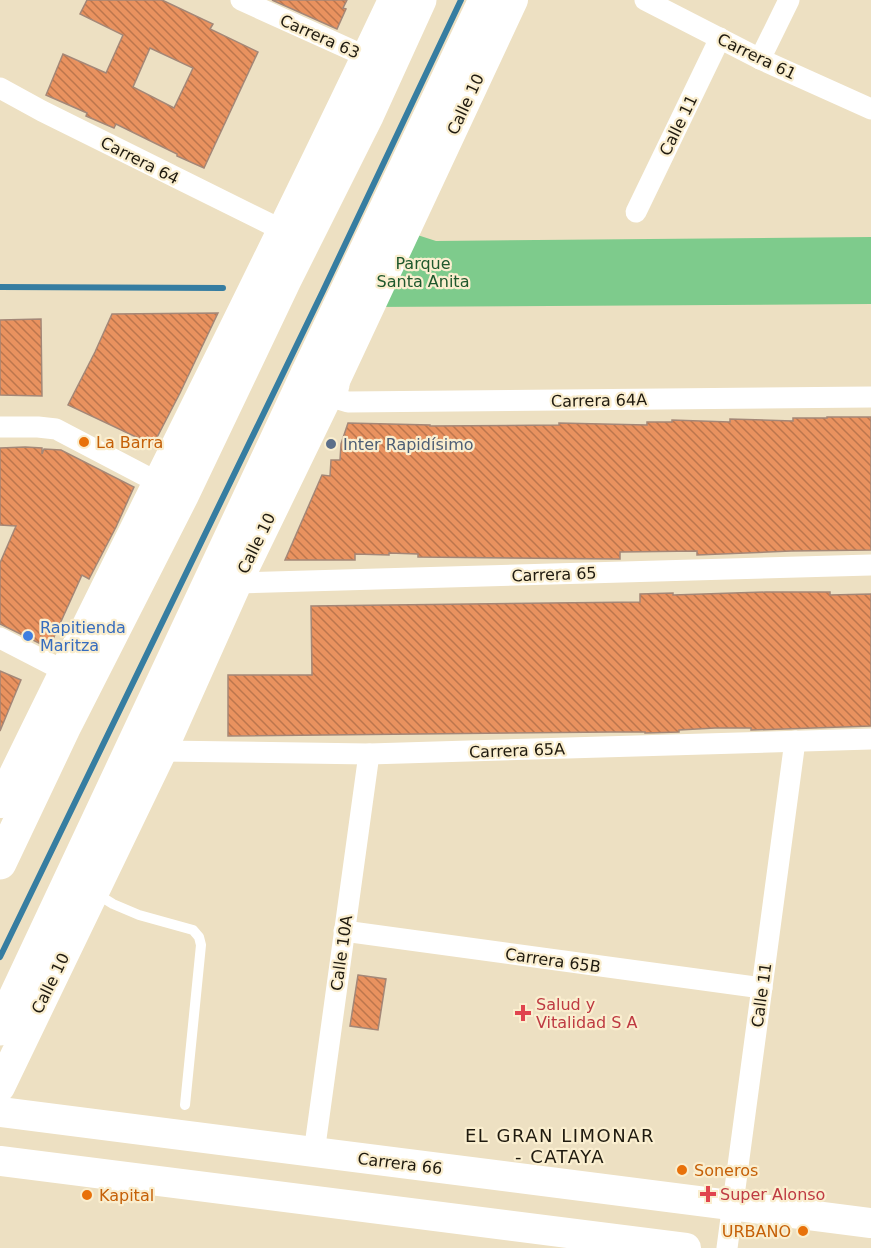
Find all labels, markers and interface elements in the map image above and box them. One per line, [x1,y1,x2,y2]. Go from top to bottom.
street label: Carrera 63 [277,10,363,62]
street label: Carrera 61 [714,29,799,84]
street label: Calle 10 [443,71,488,138]
street label: Calle 11 [656,92,701,159]
street label: Carrera 64 [98,133,182,188]
park label: Parque Santa Anita [377,254,469,291]
street label: Carrera 64A [551,390,647,411]
place label: La Barra [96,433,163,452]
marker: La Barra [77,435,91,449]
place label: Inter Rapidísimo [343,435,474,454]
marker: Inter Rapidísimo [324,437,338,451]
street label: Calle 10 [234,510,279,577]
street label: Carrera 65 [511,564,597,585]
place label: Rapitienda Maritza [40,618,126,655]
marker: Rapitienda Maritza [21,629,35,643]
street label: Carrera 65A [469,739,565,762]
street label: Calle 10A [327,914,356,992]
street label: Carrera 65B [504,944,602,977]
street label: Calle 10 [28,950,73,1017]
street label: Calle 11 [748,961,775,1029]
place label: Salud y Vitalidad S A [536,995,637,1032]
marker: Salud y Vitalidad S A [514,1004,532,1022]
district label: EL GRAN LIMONAR - CATAYA [465,1125,655,1167]
street label: Carrera 66 [357,1149,443,1178]
place label: Soneros [694,1161,758,1180]
marker: Soneros [675,1163,689,1177]
place label: Super Alonso [720,1185,825,1204]
place label: Kapital [99,1186,154,1205]
marker: Super Alonso [701,1187,715,1201]
marker: Kapital [80,1188,94,1202]
place label: URBANO [722,1222,791,1241]
marker: URBANO [796,1224,810,1238]

